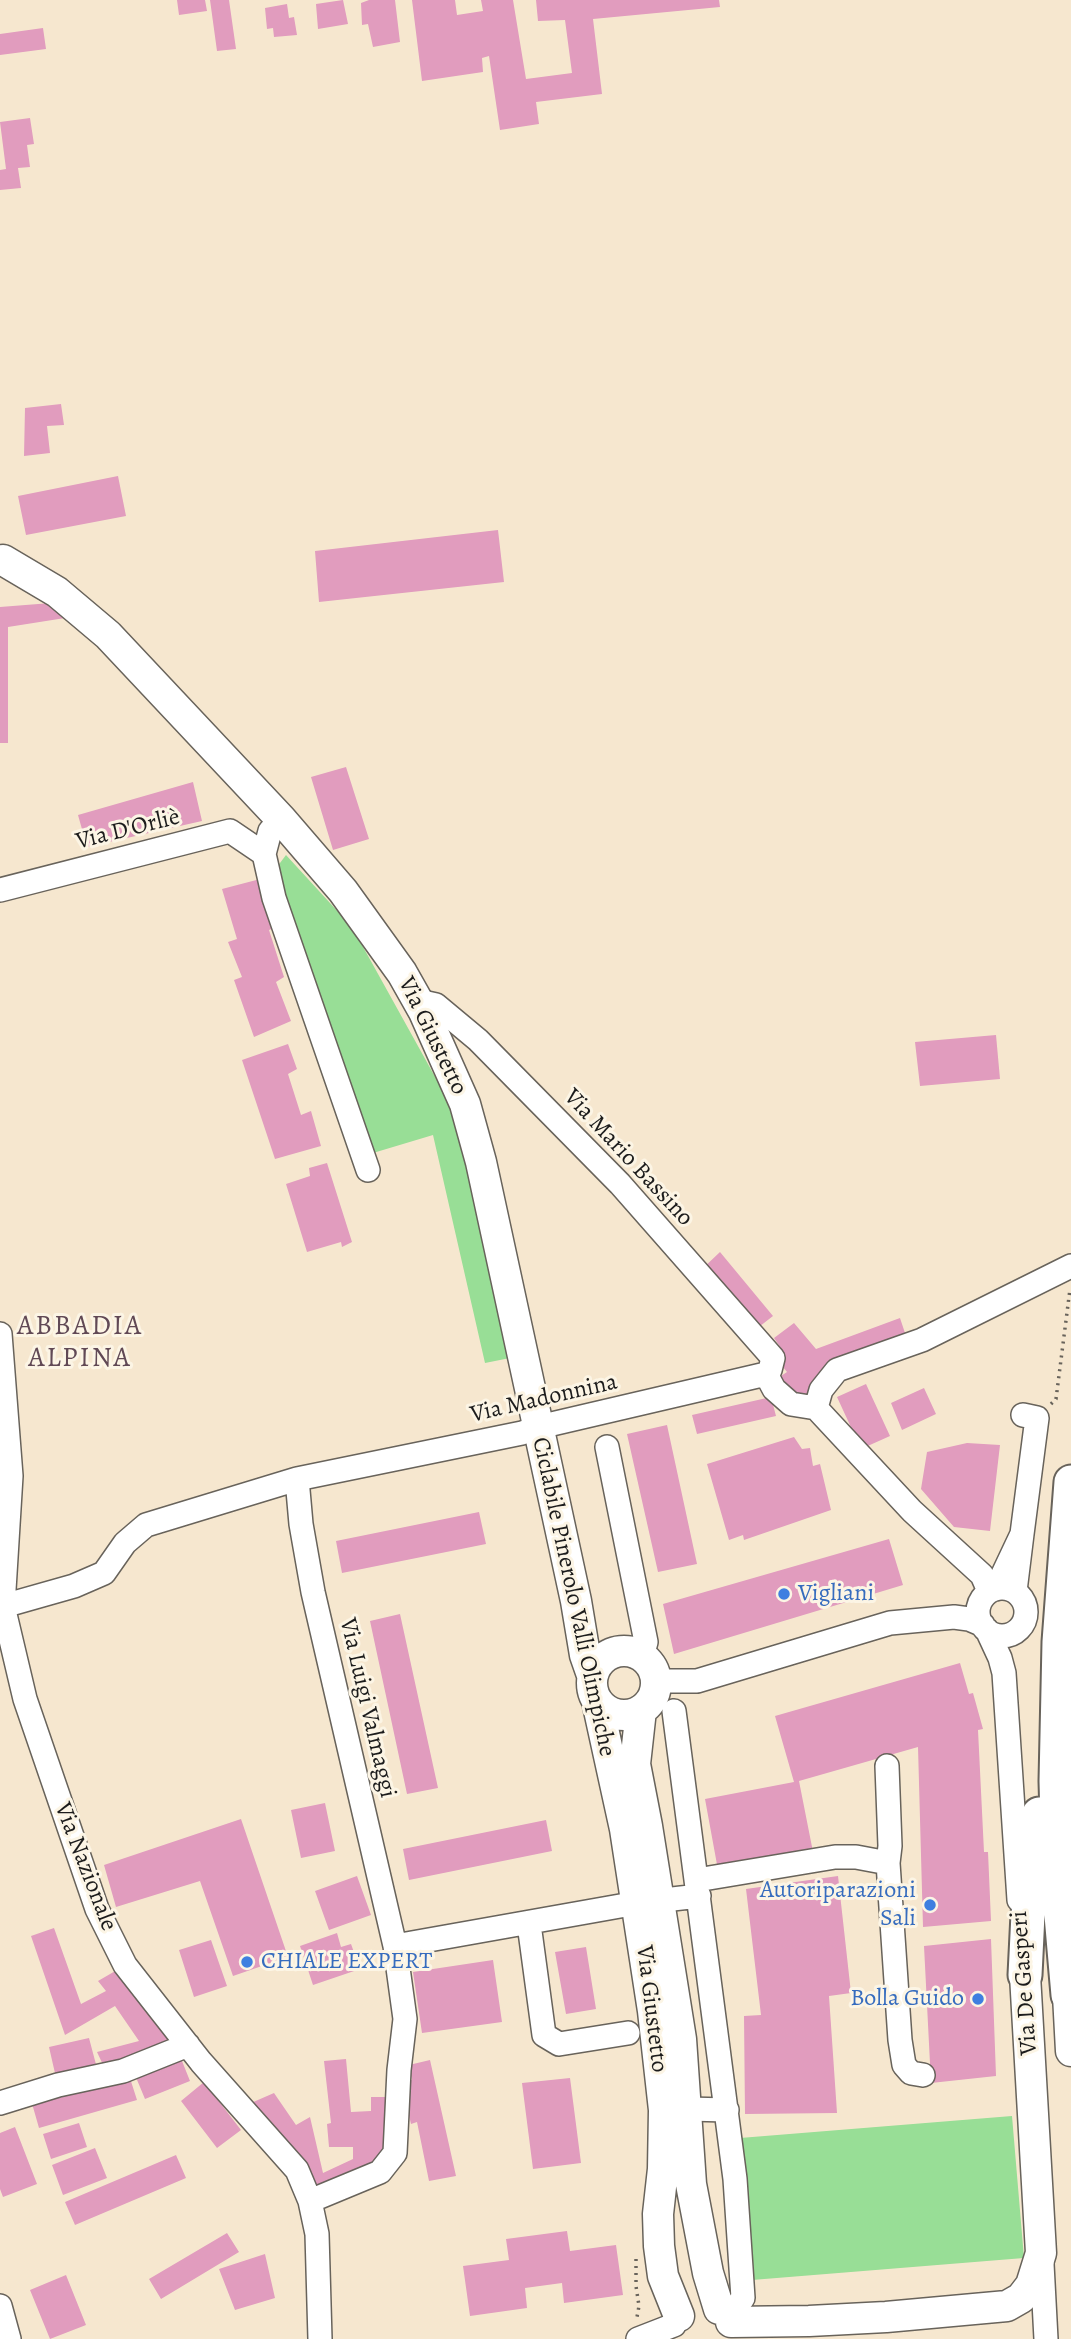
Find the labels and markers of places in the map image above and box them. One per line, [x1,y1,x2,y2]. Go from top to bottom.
place label: Vigliani [798,1580,874,1608]
marker: Vigliani [776,1586,792,1602]
place label: Autoriparazioni Sali [760,1877,916,1933]
marker: Autoriparazioni Sali [922,1897,938,1913]
place label: CHIALE EXPERT [261,1948,432,1976]
marker: CHIALE EXPERT [239,1954,255,1970]
place label: Bolla Guido [850,1985,964,2013]
marker: Bolla Guido [970,1991,986,2007]

